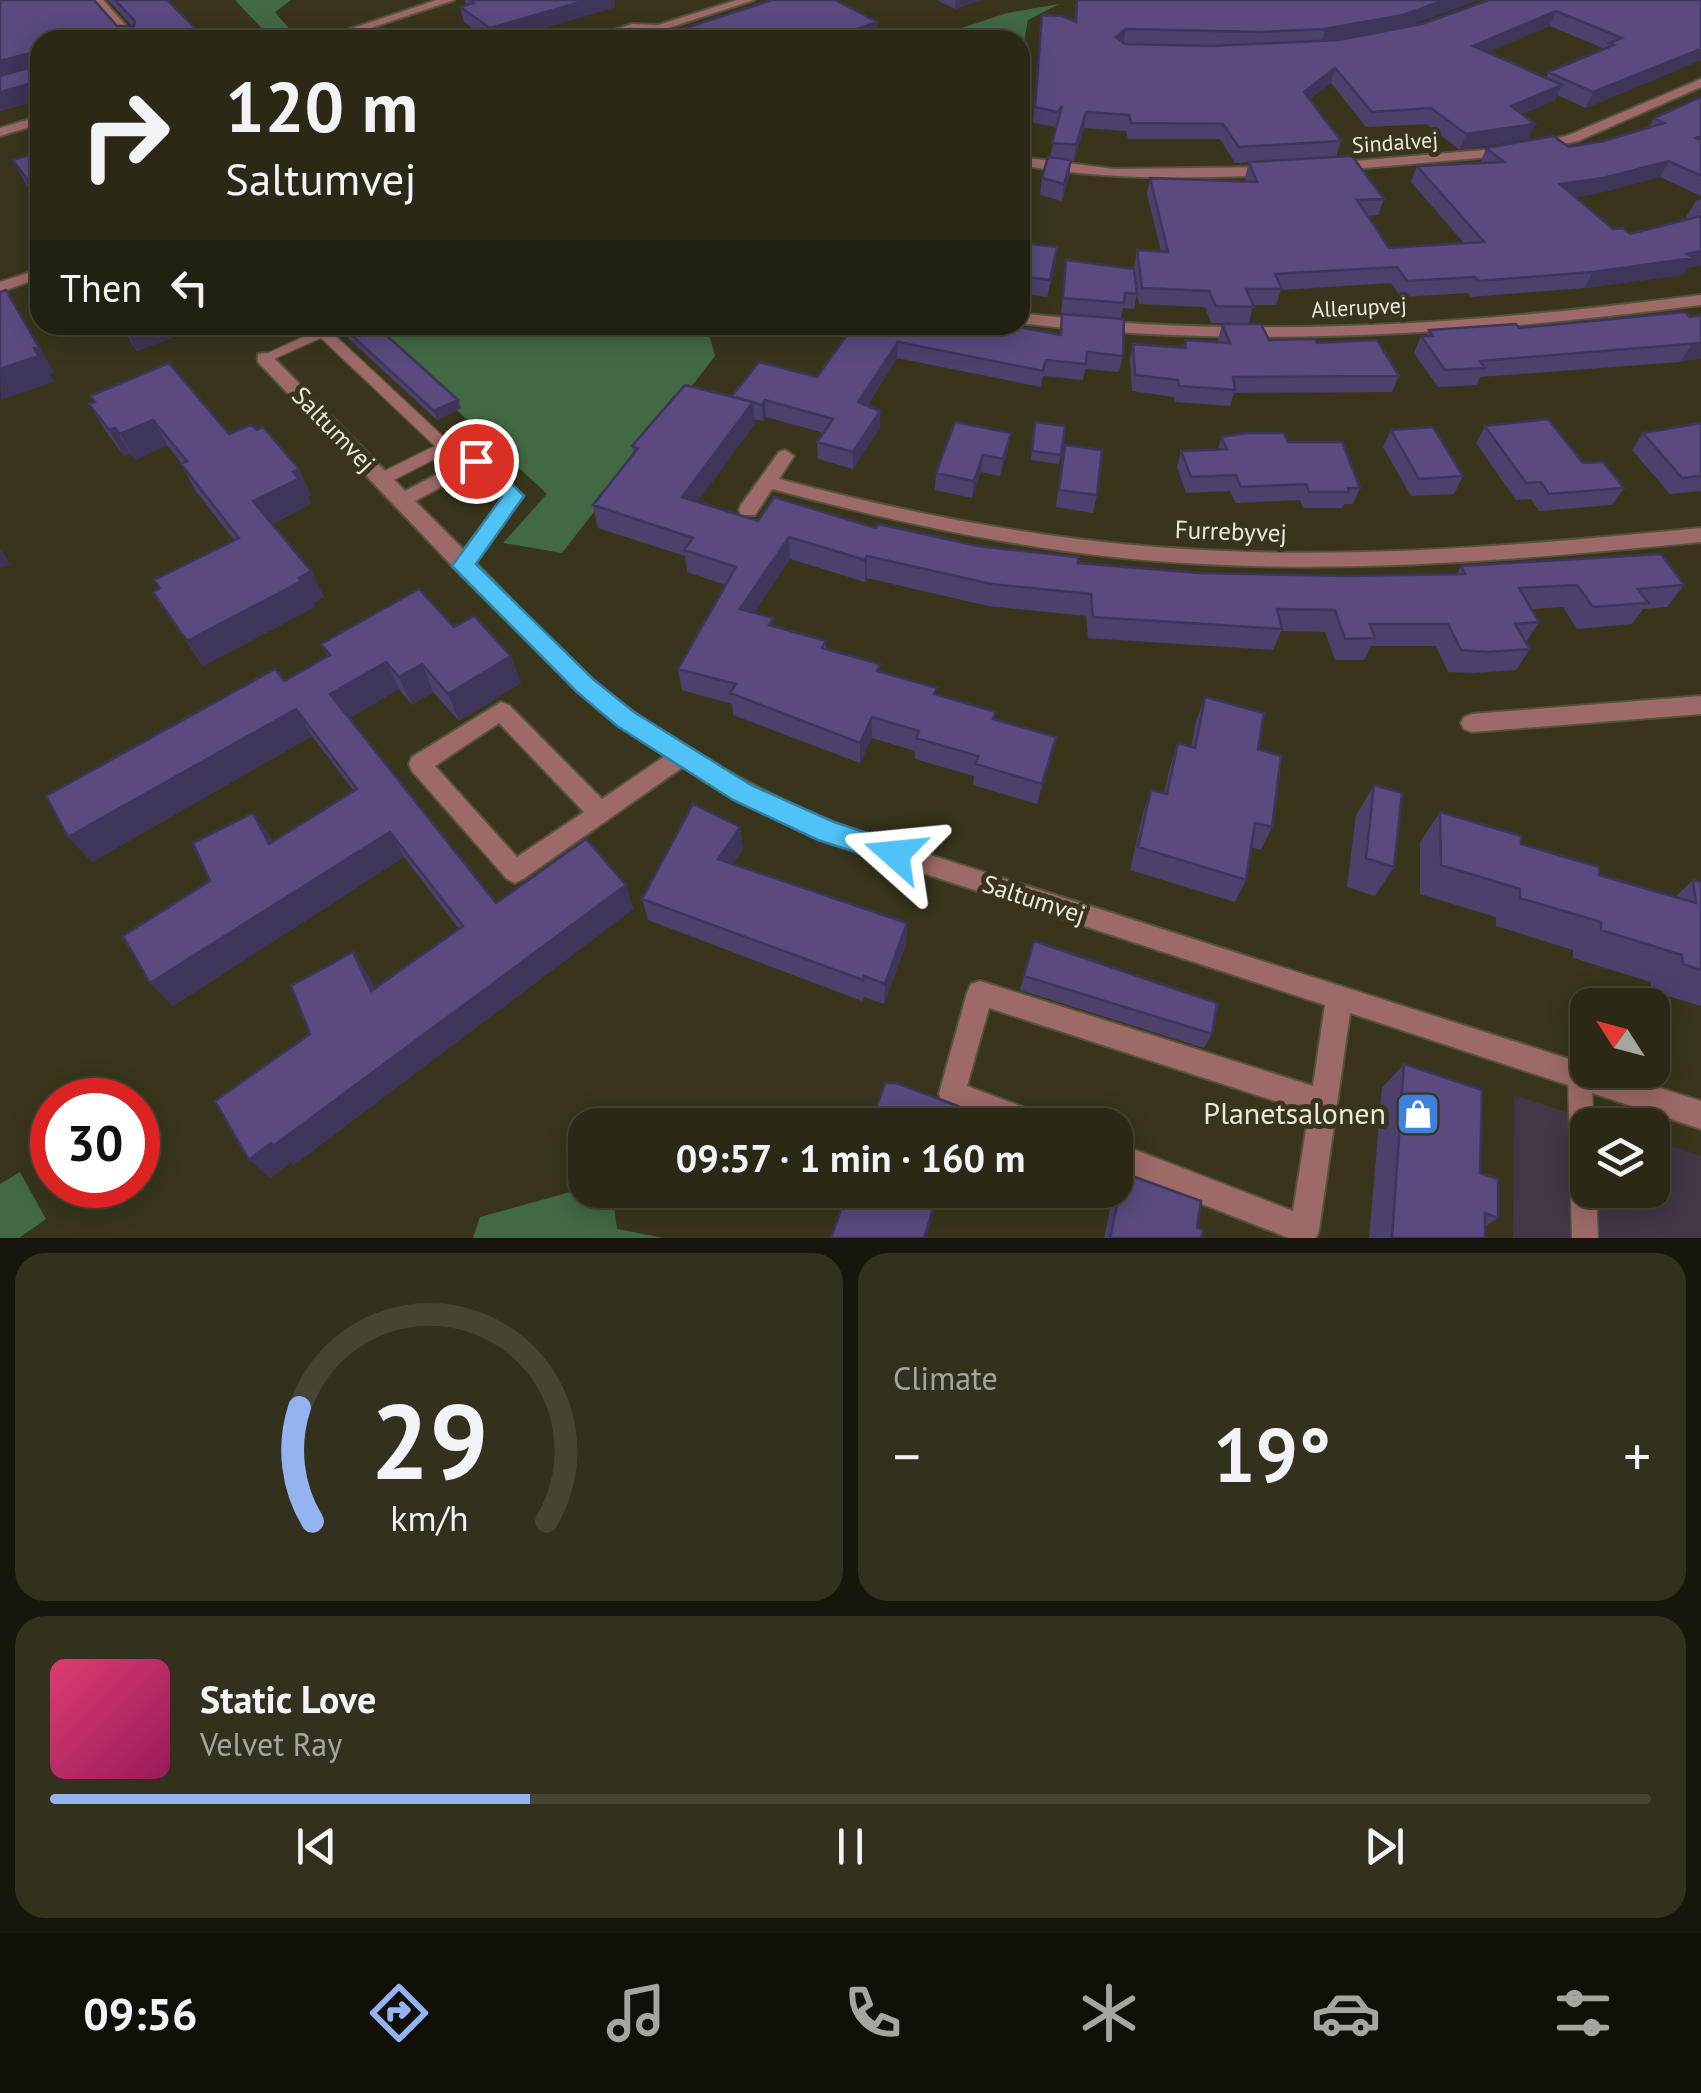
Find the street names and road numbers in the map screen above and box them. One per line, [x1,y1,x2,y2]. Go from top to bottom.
street label: Sindalvej [1351,125,1439,159]
street label: Allerupvej [1311,291,1407,323]
street label: Saltumvej [286,380,382,478]
street label: Furrebyvej [1174,513,1288,549]
street label: Saltumvej [978,867,1090,931]

